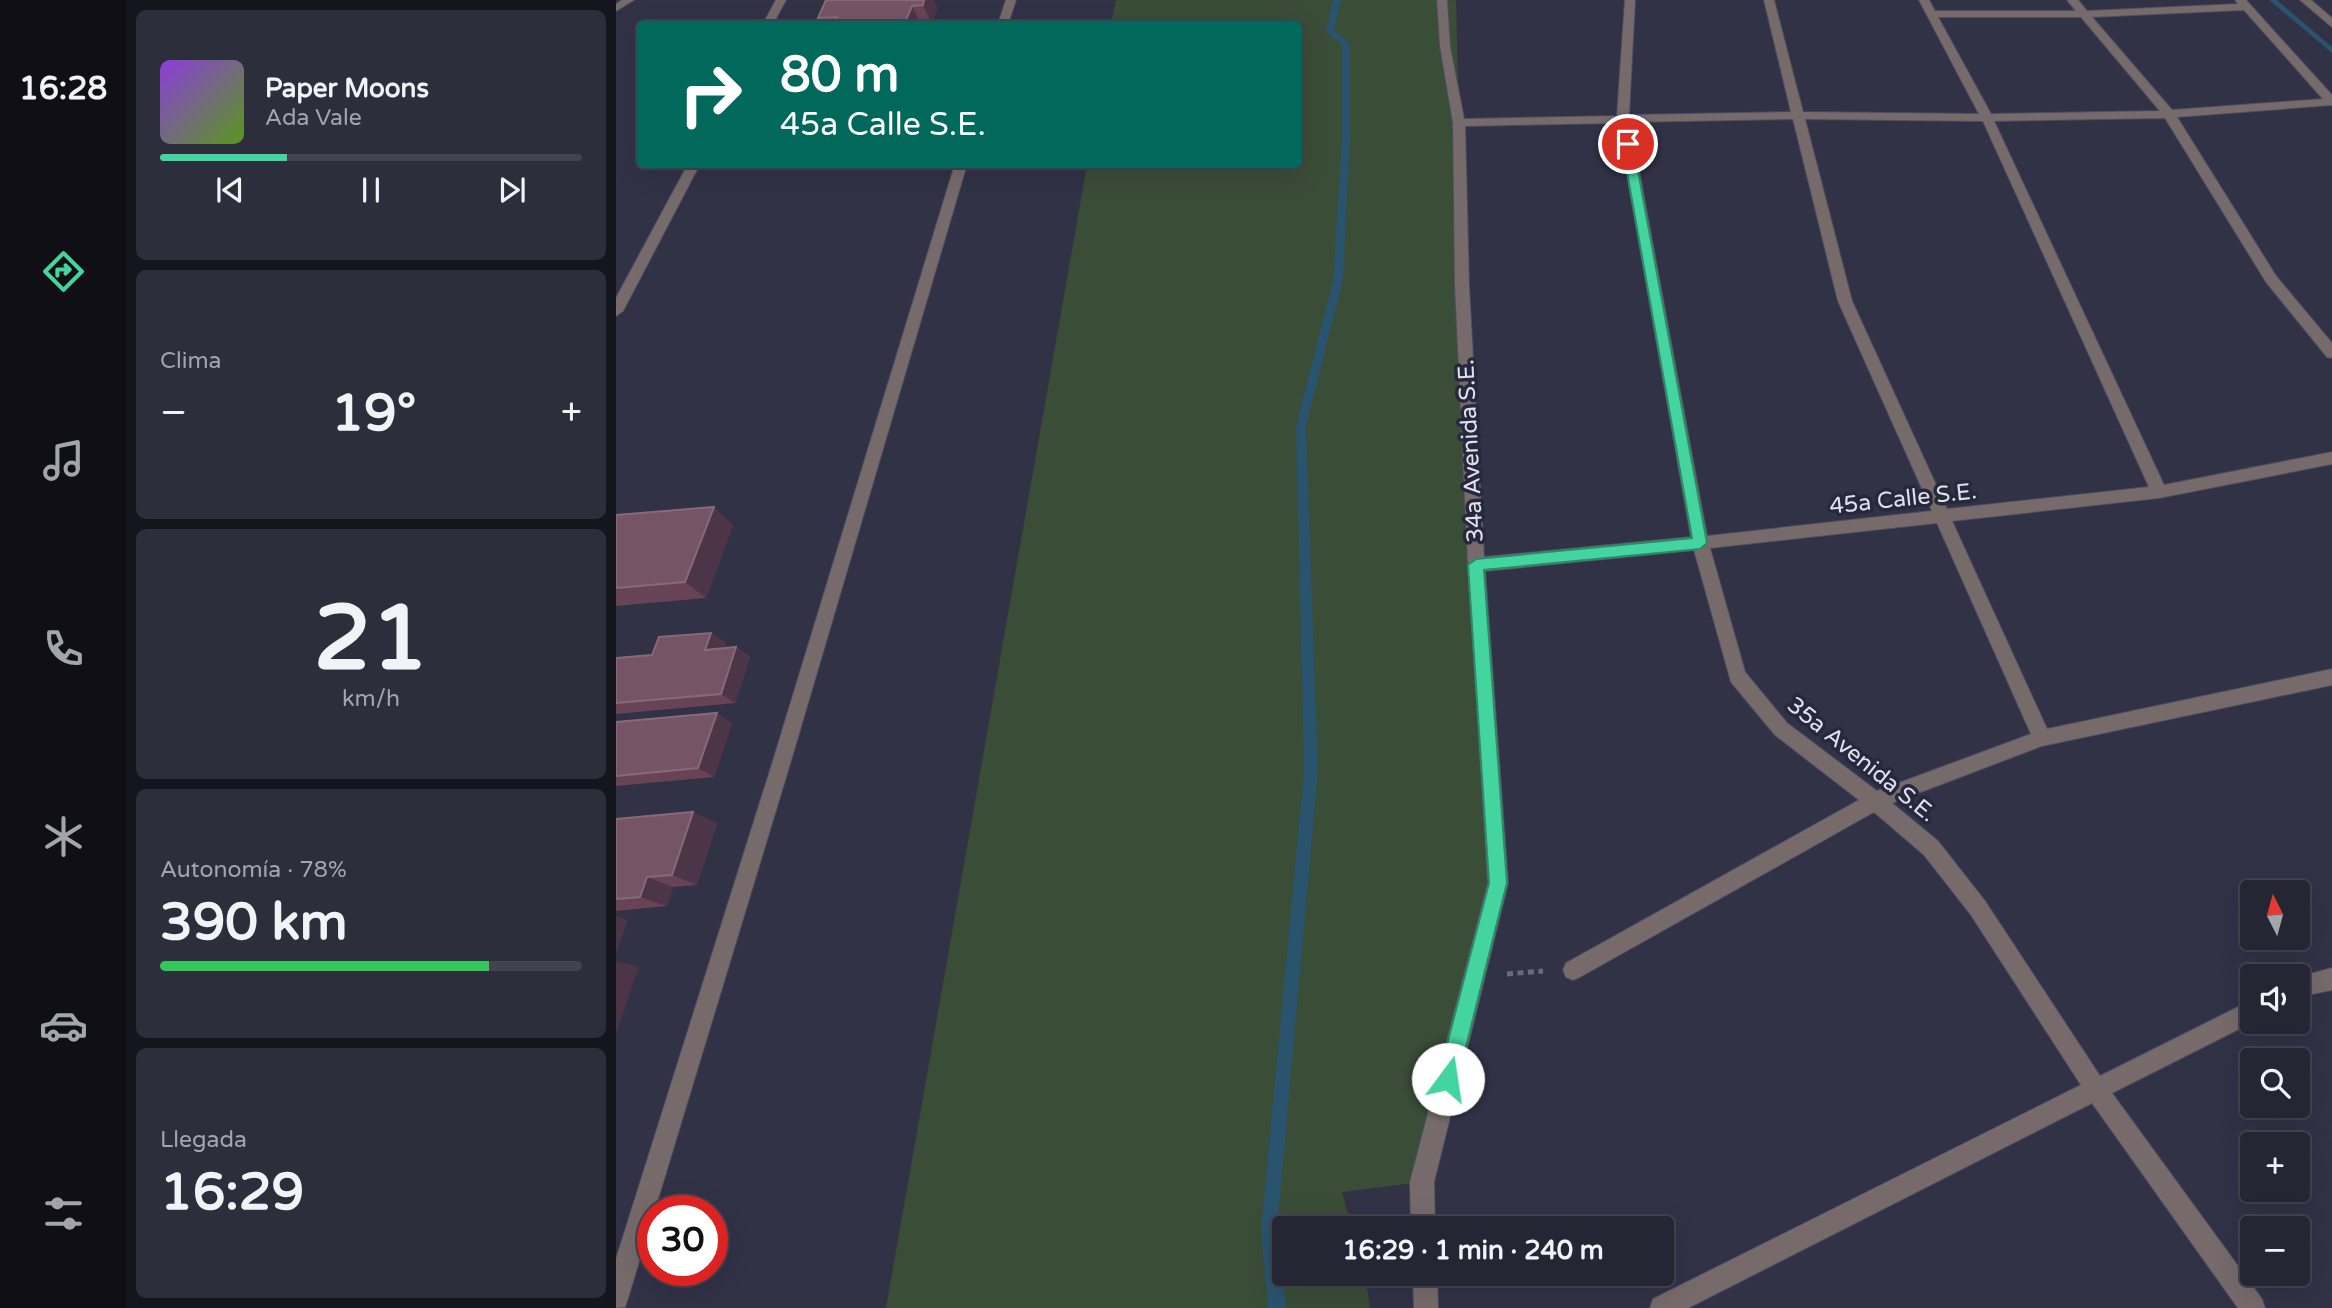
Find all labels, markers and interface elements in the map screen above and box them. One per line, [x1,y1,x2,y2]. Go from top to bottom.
text: 80 m [780,46,899,105]
icon: right [665,49,756,140]
text: 16:28 [19,70,107,108]
text: Paper Moons [265,73,429,104]
text: Ada Vale [265,104,362,132]
text: 45a Calle S.E. [780,106,986,144]
pin [1598,114,1658,174]
icon: arrive [1609,125,1647,163]
icon: previous [211,171,249,209]
icon: pause [352,171,390,209]
icon: next [493,171,531,209]
icon: directions [39,247,88,296]
text: Clima [160,347,221,375]
street label: 34a Avenida S.E. [1452,359,1490,543]
text: 19° [331,382,416,445]
text: − [160,390,187,436]
text: + [561,390,582,436]
icon: music [39,436,88,485]
street label: 45a Calle S.E. [1828,477,1978,521]
text: 21 [314,584,428,694]
icon: phone [39,624,88,673]
text: km/h [342,685,400,713]
street label: 35a Avenida S.E. [1781,691,1941,828]
icon: climate [39,812,88,861]
text: Autonomía · 78% [160,856,347,884]
north arrow [2240,880,2310,950]
map controls [2240,880,2310,1286]
text: 390 km [160,891,348,954]
button: sound [2240,964,2310,1034]
icon: car [39,1001,88,1050]
position arrow [1411,1042,1485,1116]
button: search [2240,1048,2310,1118]
text: Llegada [160,1126,247,1154]
button: + [2240,1132,2310,1202]
text: 16:29 [160,1161,304,1224]
icon: filters [39,1189,88,1238]
speed limit sign: 30 [637,1195,728,1286]
button: − [2240,1216,2310,1286]
text: 16:29 · 1 min · 240 m [1342,1235,1604,1266]

